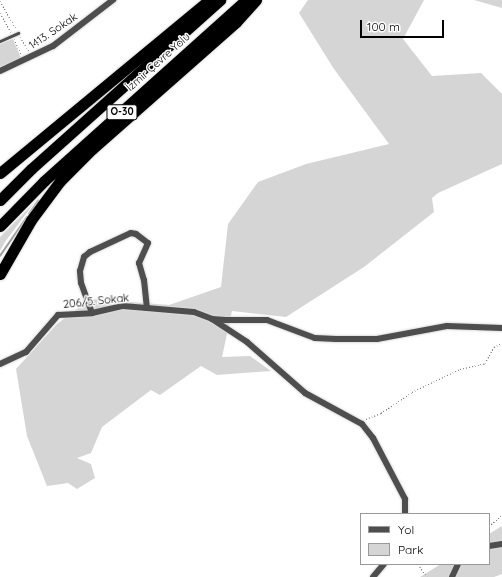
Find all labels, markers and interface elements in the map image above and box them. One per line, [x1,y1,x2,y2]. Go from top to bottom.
street label: 1413. Sokak [26,10,80,52]
scale bar [362,12,446,38]
text: 100 m [367,19,400,34]
street label: İzmir Çevre Yolu [123,30,193,94]
road number: O-30 [106,104,138,120]
street label: 206/5. Sokak [62,291,130,311]
legend [360,513,490,565]
text: Yol [398,522,414,537]
text: Park [398,542,423,557]

